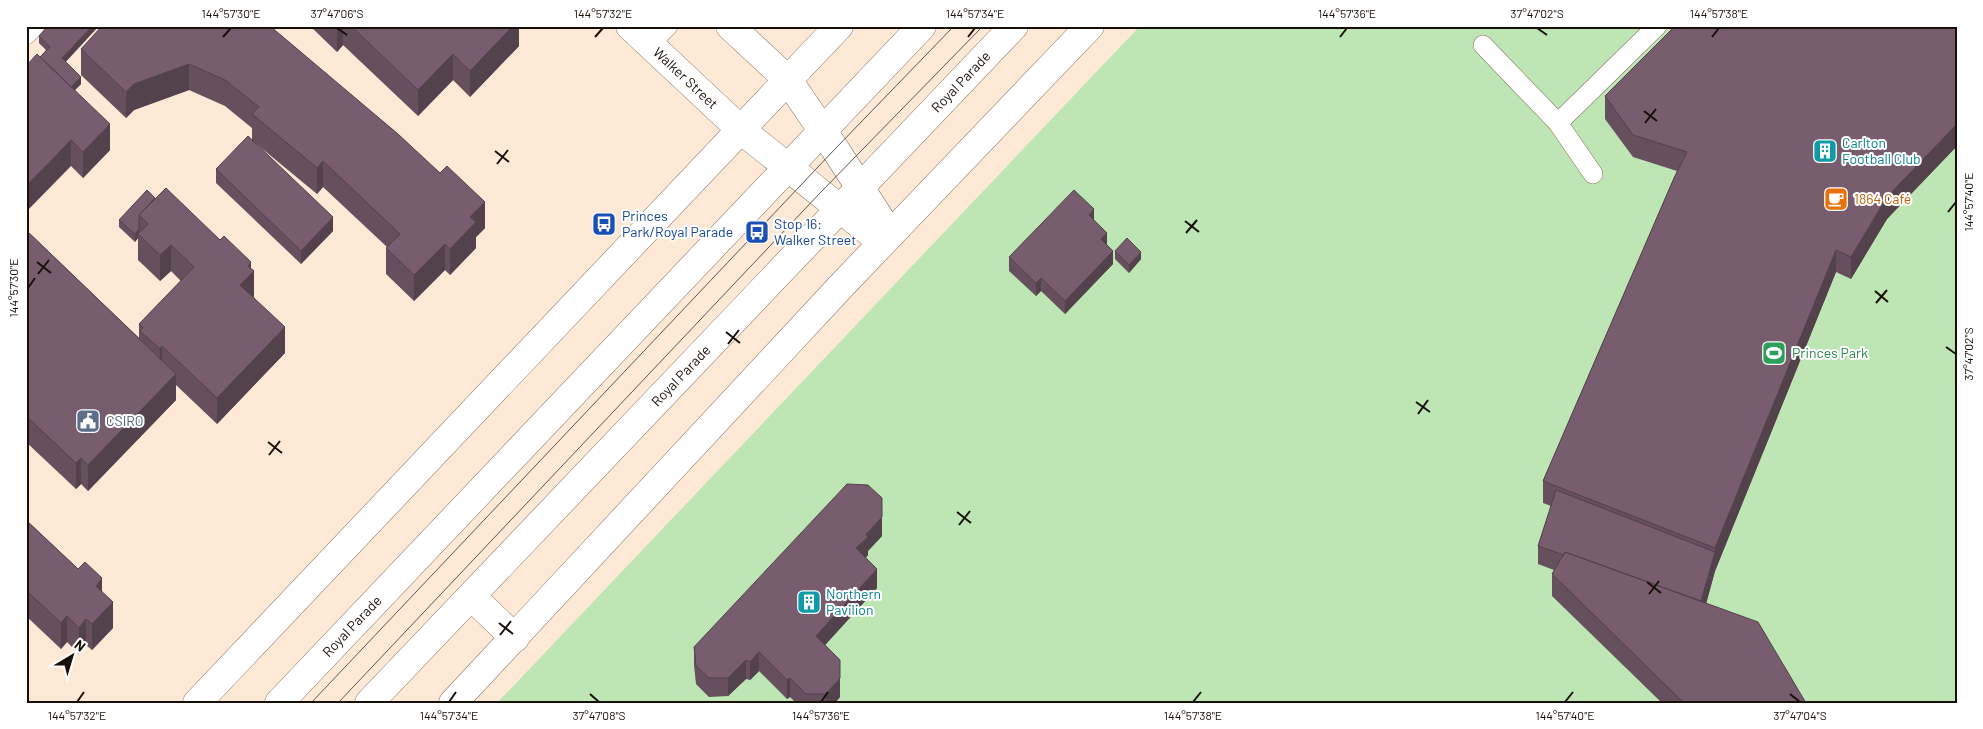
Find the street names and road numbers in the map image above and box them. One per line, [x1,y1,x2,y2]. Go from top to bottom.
street label: Walker Street [650,43,722,112]
street label: Royal Parade [927,47,994,116]
street label: Royal Parade [647,341,714,410]
street label: Royal Parade [319,592,385,660]

